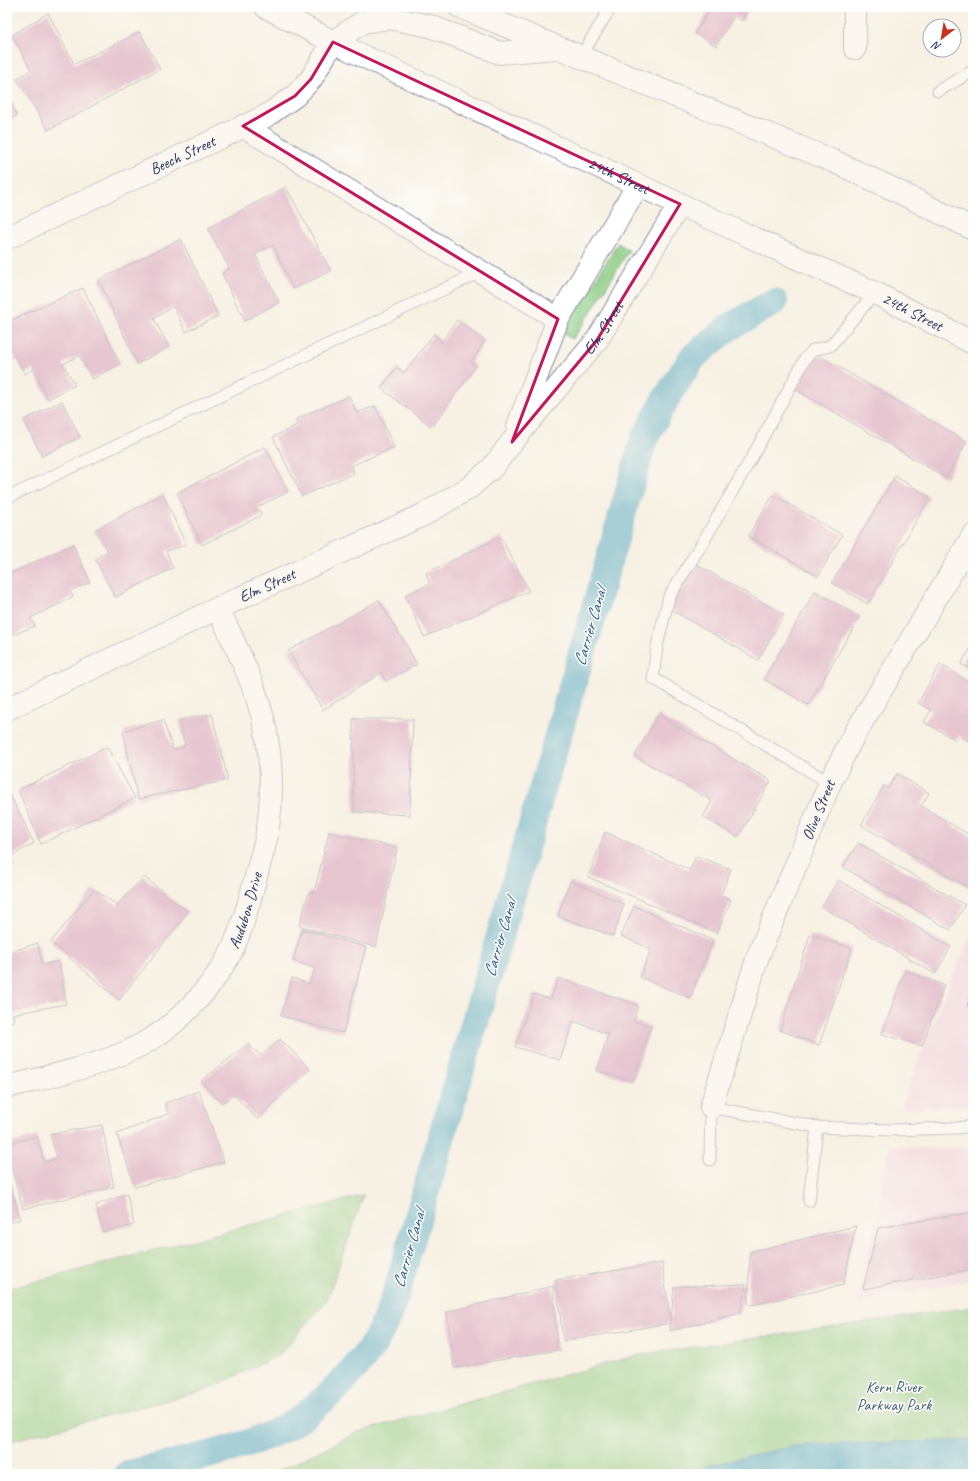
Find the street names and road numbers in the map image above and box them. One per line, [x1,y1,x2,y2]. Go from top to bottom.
street label: Beech Street [147,131,220,179]
street label: 24th Street [585,153,654,200]
street label: 24th Street [879,288,948,337]
street label: Elm Street [579,296,629,359]
street label: Elm Street [236,564,300,607]
street label: Olive Street [797,776,841,843]
street label: Audubon Drive [224,869,267,952]

